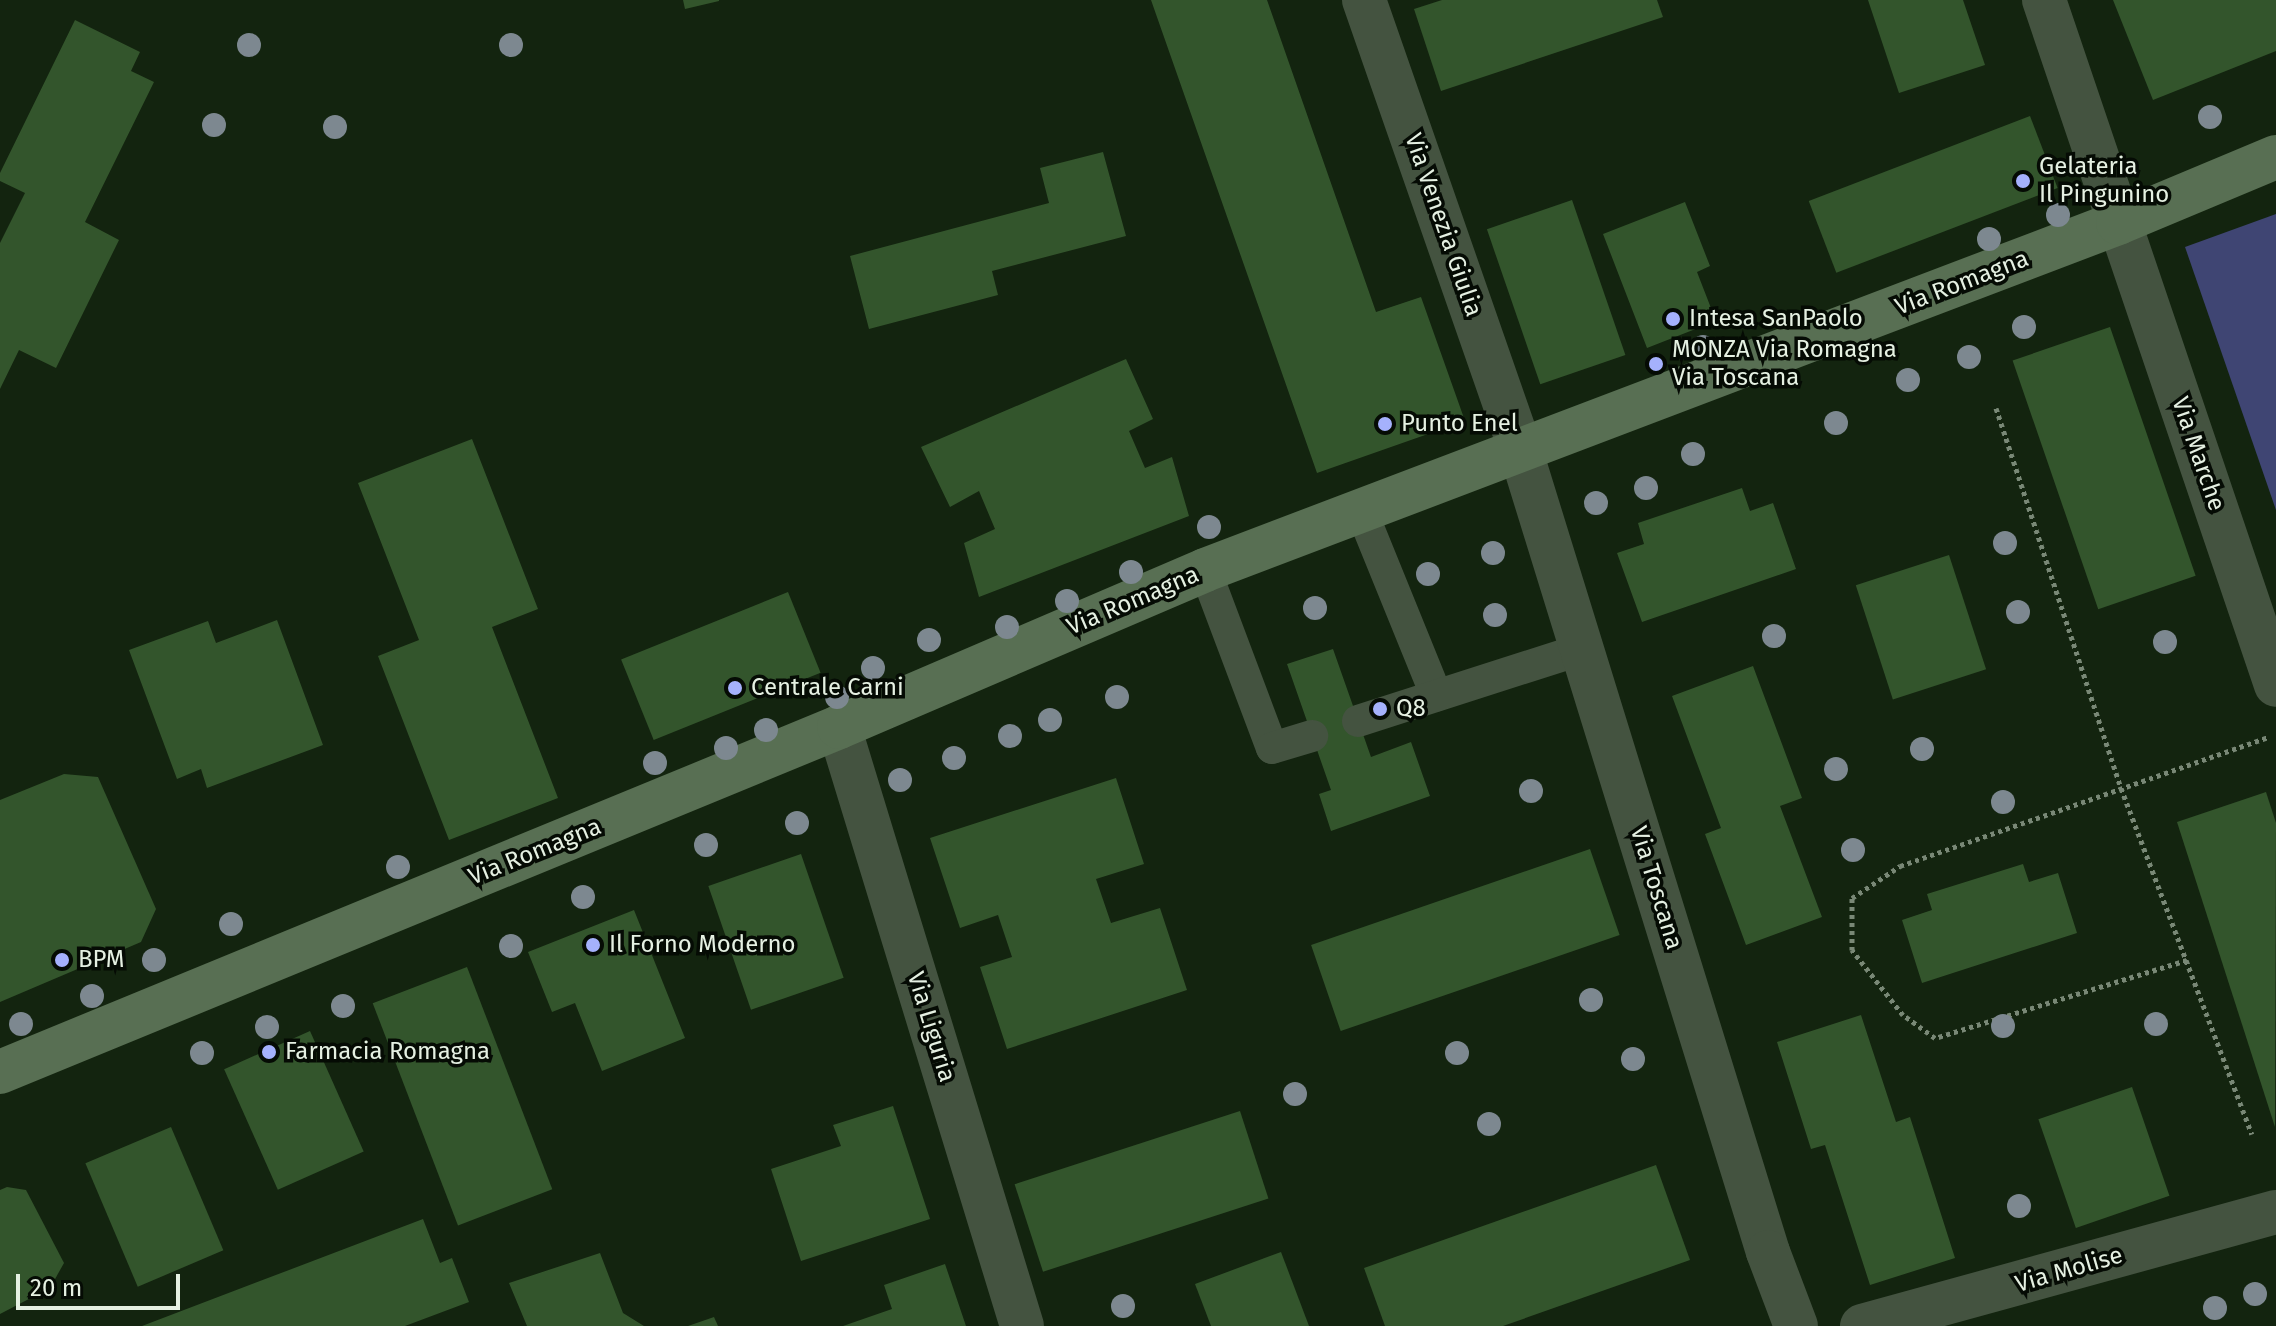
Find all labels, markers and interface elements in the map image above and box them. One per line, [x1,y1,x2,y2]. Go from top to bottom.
street label: Via Venezia Giulia [1398,130,1488,320]
place label: Gelateria Il Pingunino [2039,153,2169,209]
marker: Gelateria Il Pingunino [2014,172,2032,190]
street label: Via Romagna [1891,244,2033,322]
place label: Intesa SanPaolo [1689,305,1863,333]
marker: Intesa SanPaolo [1664,310,1682,328]
place label: MONZA Via Romagna Via Toscana [1672,336,1897,392]
marker: MONZA Via Romagna Via Toscana [1647,355,1665,373]
street label: Via Marche [2165,393,2231,515]
place label: Punto Enel [1401,410,1518,438]
marker: Punto Enel [1376,415,1394,433]
street label: Via Romagna [1063,560,1203,642]
place label: Centrale Carni [751,674,904,702]
marker: Centrale Carni [726,679,744,697]
place label: Q8 [1396,695,1426,723]
marker: Q8 [1371,700,1389,718]
street label: Via Romagna [464,812,606,892]
street label: Via Toscana [1624,823,1688,953]
place label: Il Forno Moderno [609,931,796,959]
marker: Il Forno Moderno [584,936,602,954]
place label: BPM [78,946,124,974]
marker: BPM [53,951,71,969]
street label: Via Liguria [901,968,961,1086]
place label: Farmacia Romagna [285,1038,490,1066]
marker: Farmacia Romagna [260,1043,278,1061]
street label: Via Molise [2012,1241,2126,1299]
scale bar [20,1258,184,1308]
text: 20 m [30,1274,82,1302]

